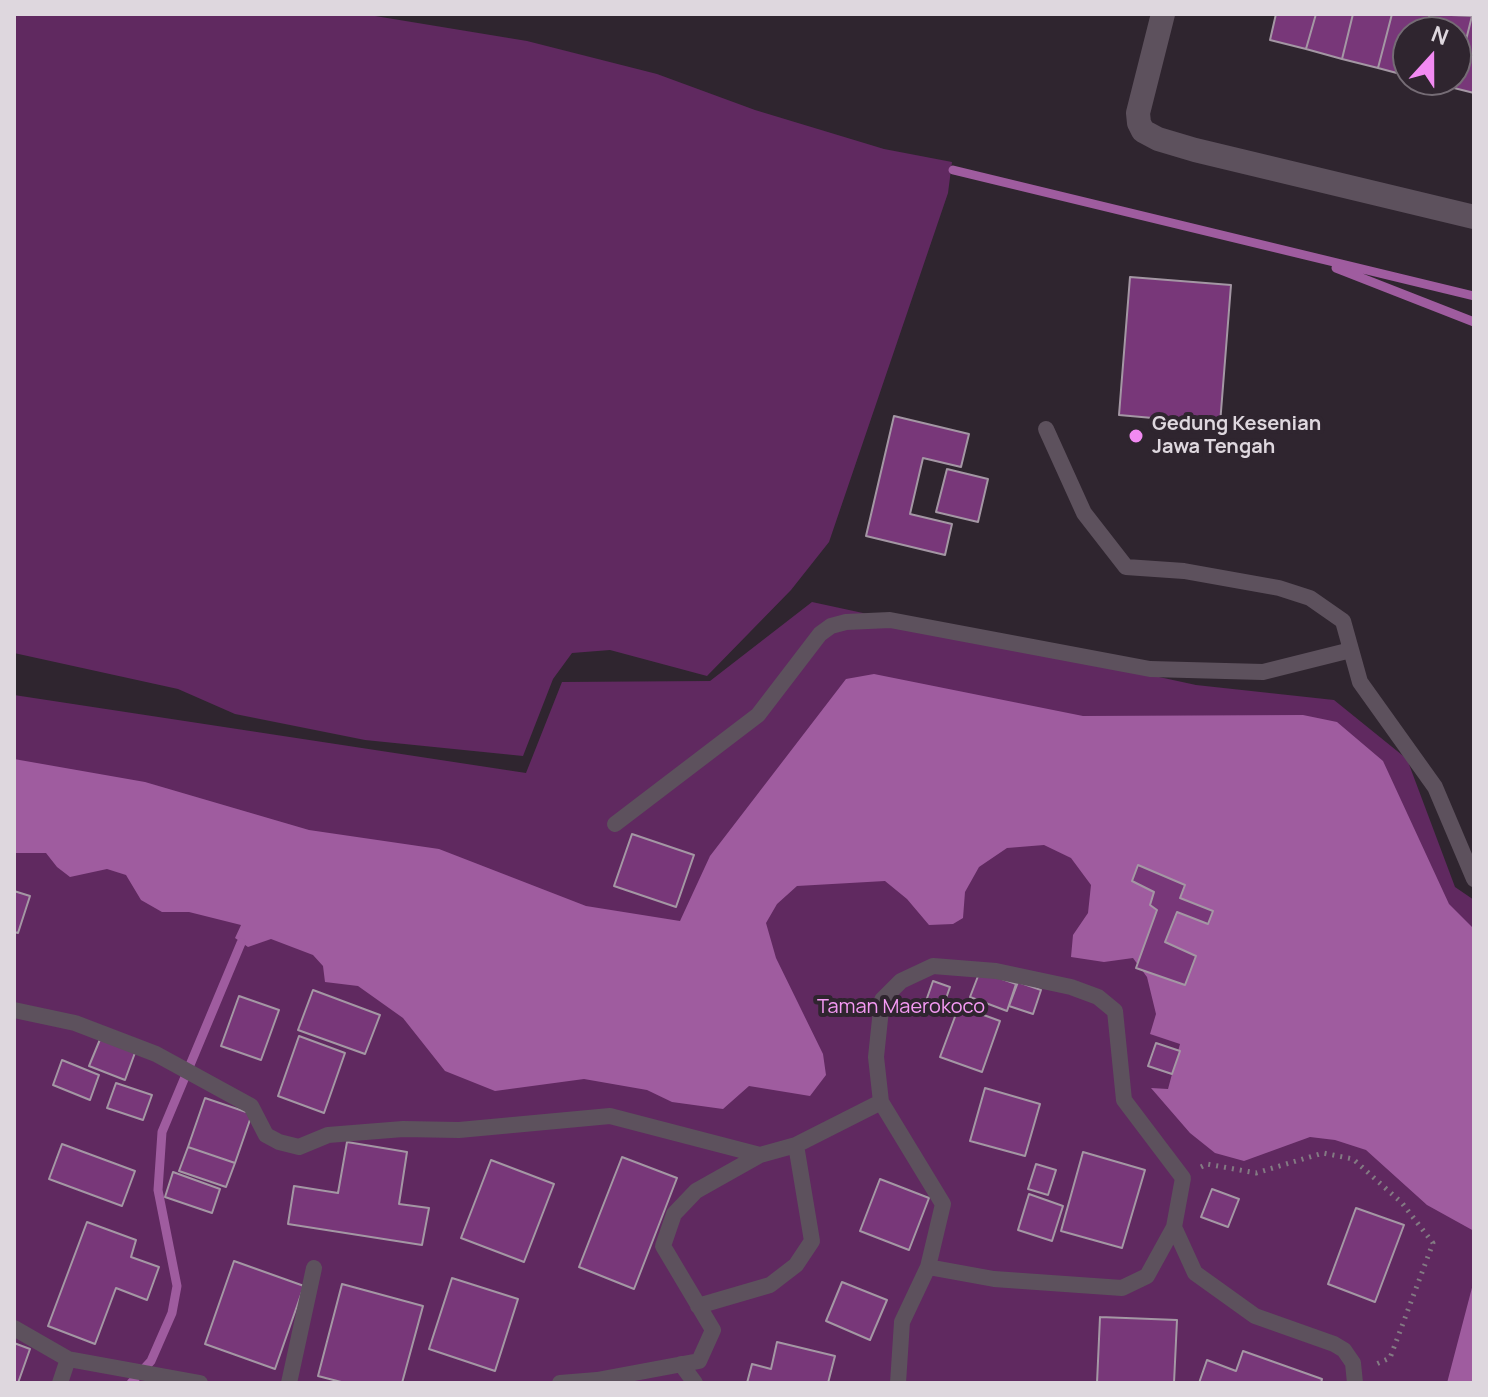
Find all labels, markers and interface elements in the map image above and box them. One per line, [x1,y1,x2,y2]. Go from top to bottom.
north arrow [1392,16,1472,96]
text: N [1427,19,1453,52]
place label: Gedung Kesenian Jawa Tengah [1152,412,1321,459]
marker: Gedung Kesenian Jawa Tengah [1127,427,1145,445]
park label: Taman Maerokoco [817,995,985,1019]

